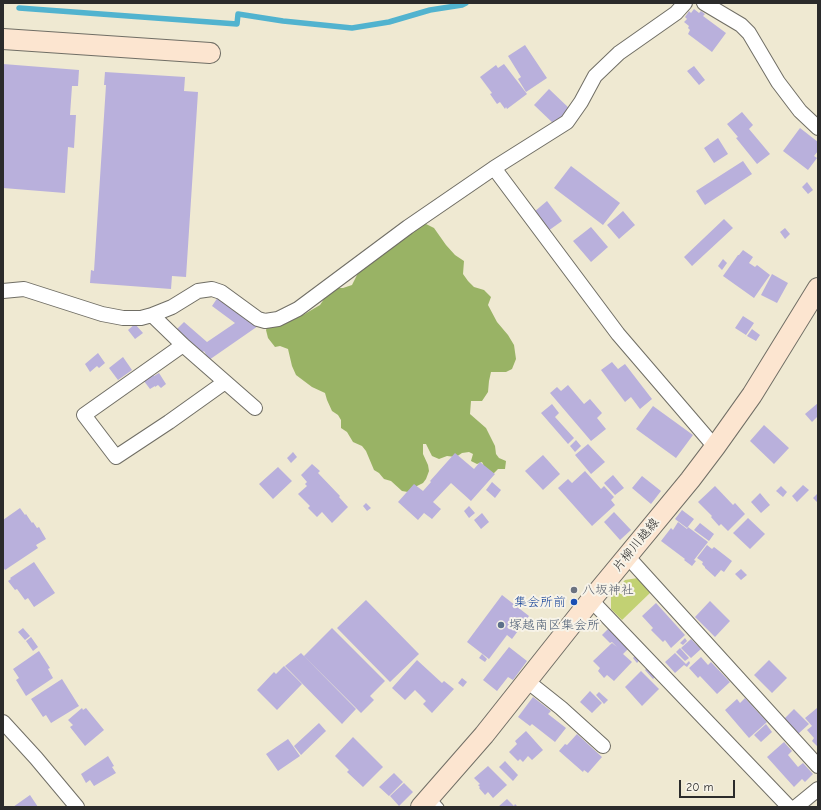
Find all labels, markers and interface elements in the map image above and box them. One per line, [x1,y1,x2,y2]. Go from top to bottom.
street label: 片柳川越線 [609,515,663,575]
place label: 八坂神社 [582,582,634,598]
marker: 八坂神社 [569,585,579,595]
place label: 集会所前 [514,594,566,610]
marker: 集会所前 [569,597,579,607]
place label: 塚越南区集会所 [509,617,600,633]
marker: 塚越南区集会所 [496,620,506,630]
scale bar [681,772,737,798]
text: 20 m [686,780,714,794]

